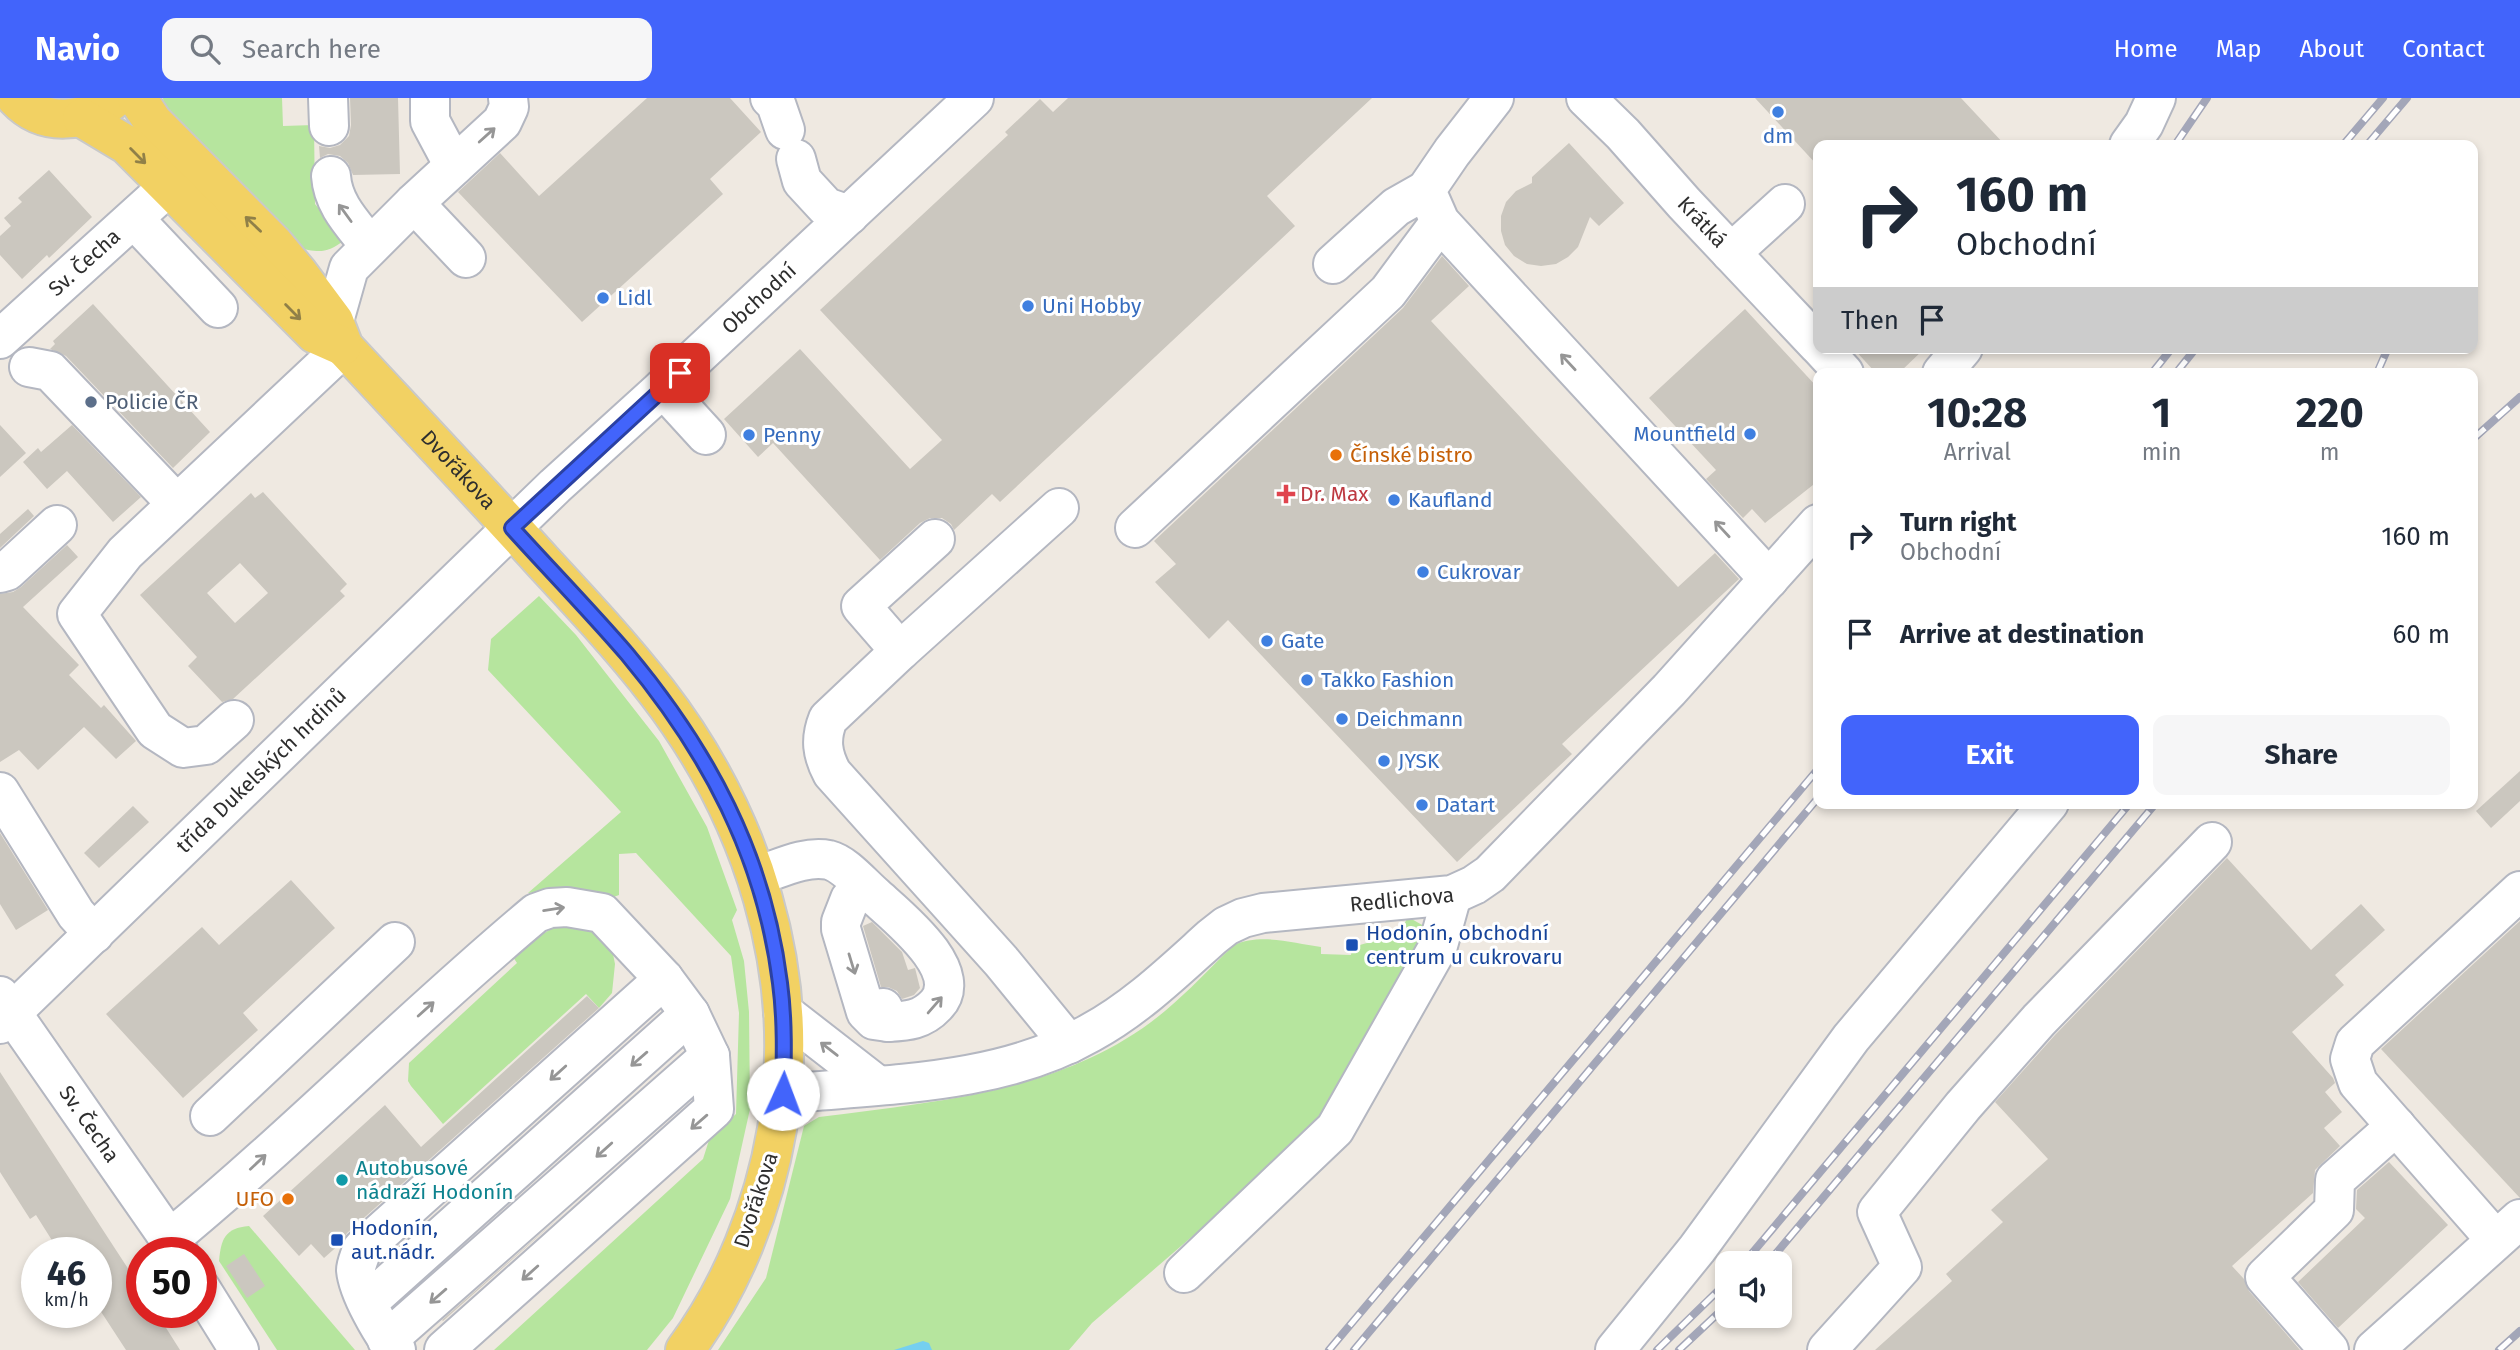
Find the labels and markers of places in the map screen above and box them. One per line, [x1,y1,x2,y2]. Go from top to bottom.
marker: dm [1770,104,1786,120]
place label: dm [1763,123,1793,149]
place label: Lidl [617,285,652,311]
marker: Lidl [595,290,611,306]
place label: Uni Hobby [1042,293,1142,319]
marker: Uni Hobby [1020,298,1036,314]
pin [650,343,710,403]
place label: Policie ČR [105,389,199,415]
marker: Policie ČR [83,394,99,410]
place label: Mountfield [1633,421,1736,447]
place label: Penny [763,422,821,448]
marker: Mountfield [1742,426,1758,442]
marker: Penny [741,427,757,443]
place label: Čínské bistro [1350,442,1473,468]
marker: Čínské bistro [1328,447,1344,463]
place label: Dr. Max [1300,481,1369,507]
marker: Dr. Max [1278,486,1294,502]
place label: Kaufland [1408,487,1492,513]
marker: Kaufland [1386,492,1402,508]
place label: Cukrovar [1437,559,1521,585]
marker: Cukrovar [1415,564,1431,580]
place label: Gate [1281,628,1324,654]
marker: Gate [1259,633,1275,649]
place label: Takko Fashion [1321,667,1454,693]
marker: Takko Fashion [1299,672,1315,688]
place label: Deichmann [1356,706,1463,732]
marker: Deichmann [1334,711,1350,727]
place label: JYSK [1398,748,1440,774]
marker: JYSK [1376,753,1392,769]
place label: Datart [1436,792,1496,818]
marker: Datart [1414,797,1430,813]
place label: Hodonín, obchodní centrum u cukrovaru [1366,920,1563,970]
marker: Hodonín, obchodní centrum u cukrovaru [1344,937,1360,953]
place label: Autobusové nádraží Hodonín [356,1155,514,1205]
marker: Autobusové nádraží Hodonín [334,1172,350,1188]
place label: UFO [236,1186,274,1212]
marker: UFO [280,1191,296,1207]
place label: Hodonín, aut.nádr. [351,1215,438,1265]
marker: Hodonín, aut.nádr. [329,1232,345,1248]

